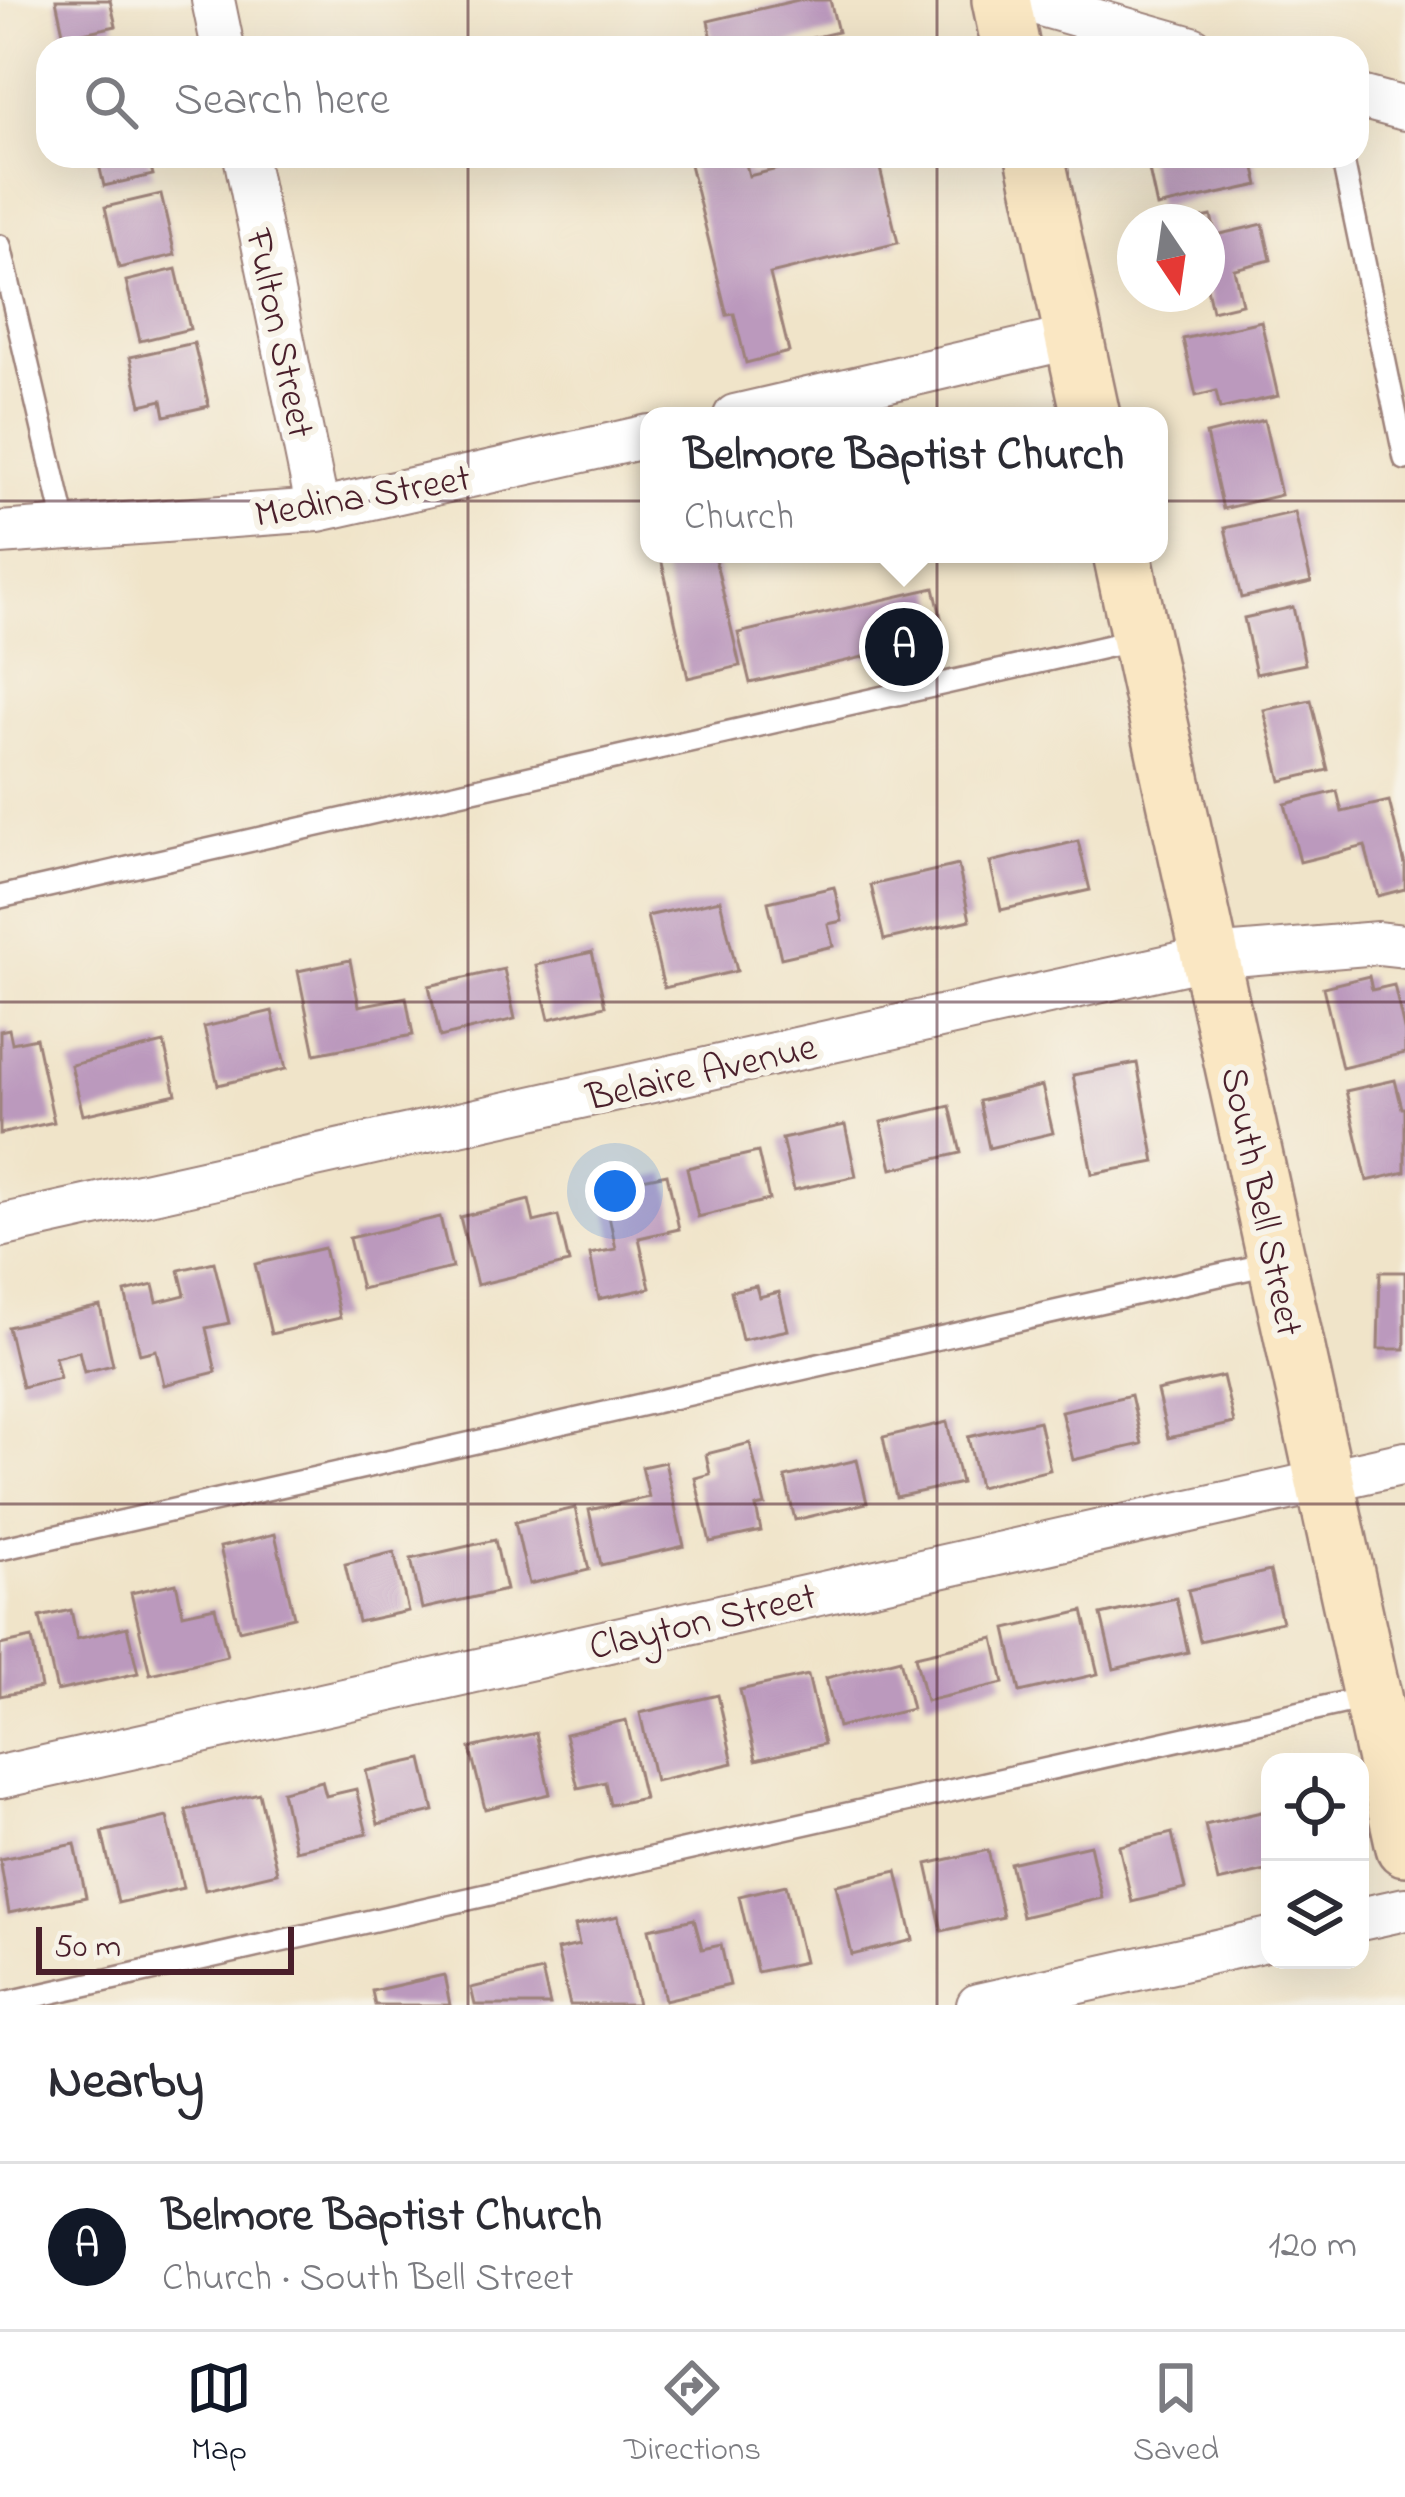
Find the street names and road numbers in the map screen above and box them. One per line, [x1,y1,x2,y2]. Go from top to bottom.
street label: Fulton Street [227,223,328,444]
street label: Medina Street [250,451,475,545]
street label: Belaire Avenue [580,1020,823,1129]
street label: South Bell Street [1203,1062,1316,1342]
street label: Clayton Street [584,1570,822,1677]

